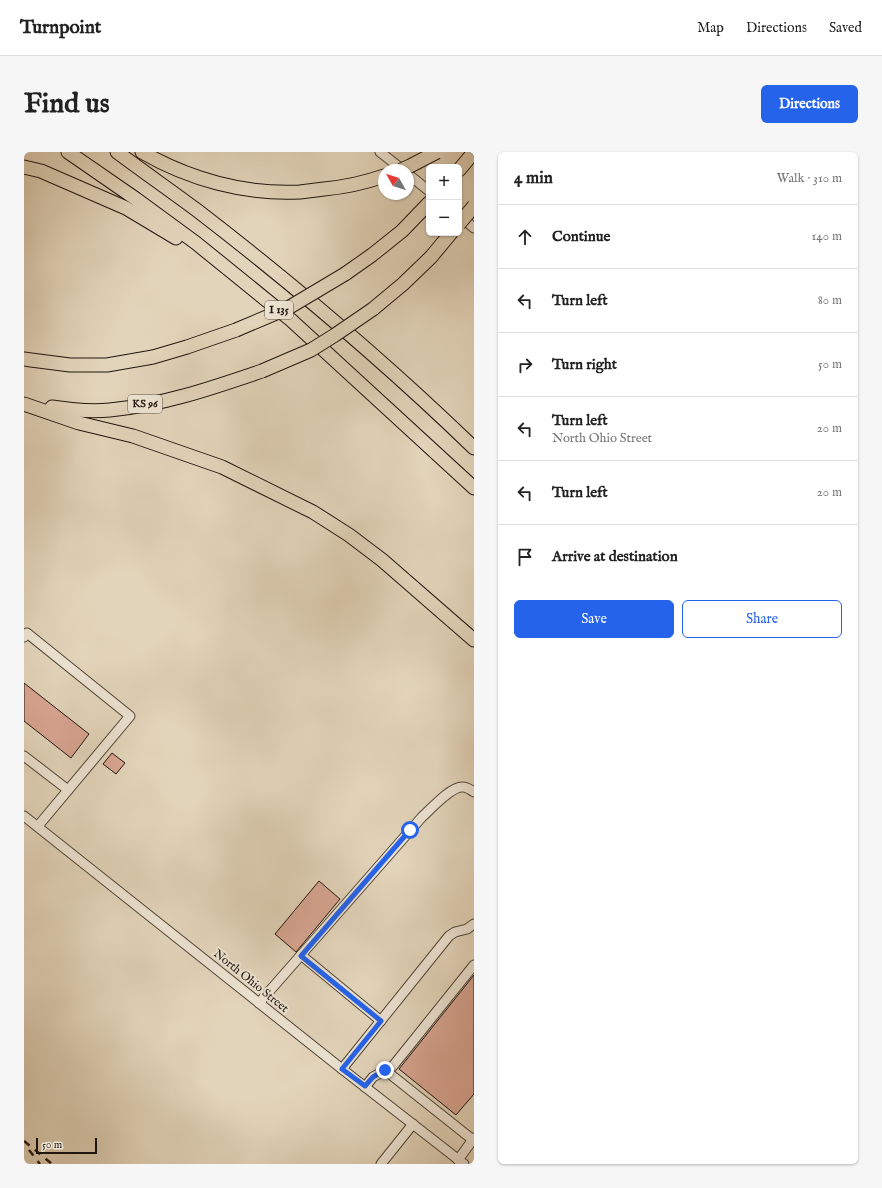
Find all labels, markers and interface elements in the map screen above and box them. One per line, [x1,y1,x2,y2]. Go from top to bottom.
text: Turnpoint [20,16,101,40]
text: Map [697,19,724,37]
text: Directions [746,19,807,37]
text: Saved [829,19,862,37]
button: Directions [761,85,858,123]
text: Find us [24,87,110,122]
north arrow [378,164,414,200]
map controls [426,164,462,236]
button: + [426,164,462,200]
text: 4 min [514,168,553,189]
text: Walk · 310 m [777,170,842,187]
button: − [426,200,462,236]
icon: ahead [514,226,536,248]
text: Continue [552,227,610,246]
text: 140 m [812,228,842,245]
icon: left [514,290,536,312]
text: Turn left [552,291,608,310]
text: 80 m [818,292,842,309]
road number: I 135 [265,301,293,319]
icon: right [514,354,536,376]
text: Turn right [552,355,617,374]
text: 50 m [818,356,842,373]
road number: KS 96 [128,395,162,413]
text: Turn left [552,411,608,430]
icon: left [514,418,536,440]
text: 20 m [817,420,842,437]
text: North Ohio Street [552,430,652,447]
icon: left [514,482,536,504]
text: Turn left [552,483,608,502]
text: 20 m [817,484,842,501]
icon: arrive [514,546,536,568]
text: Arrive at destination [552,547,678,566]
button: Save [514,600,674,638]
button: Share [682,600,842,638]
route start [401,821,419,839]
street label: North Ohio Street [210,946,292,1016]
route end [376,1061,394,1079]
scale bar [36,1136,97,1155]
text: 50 m [42,1138,62,1152]

